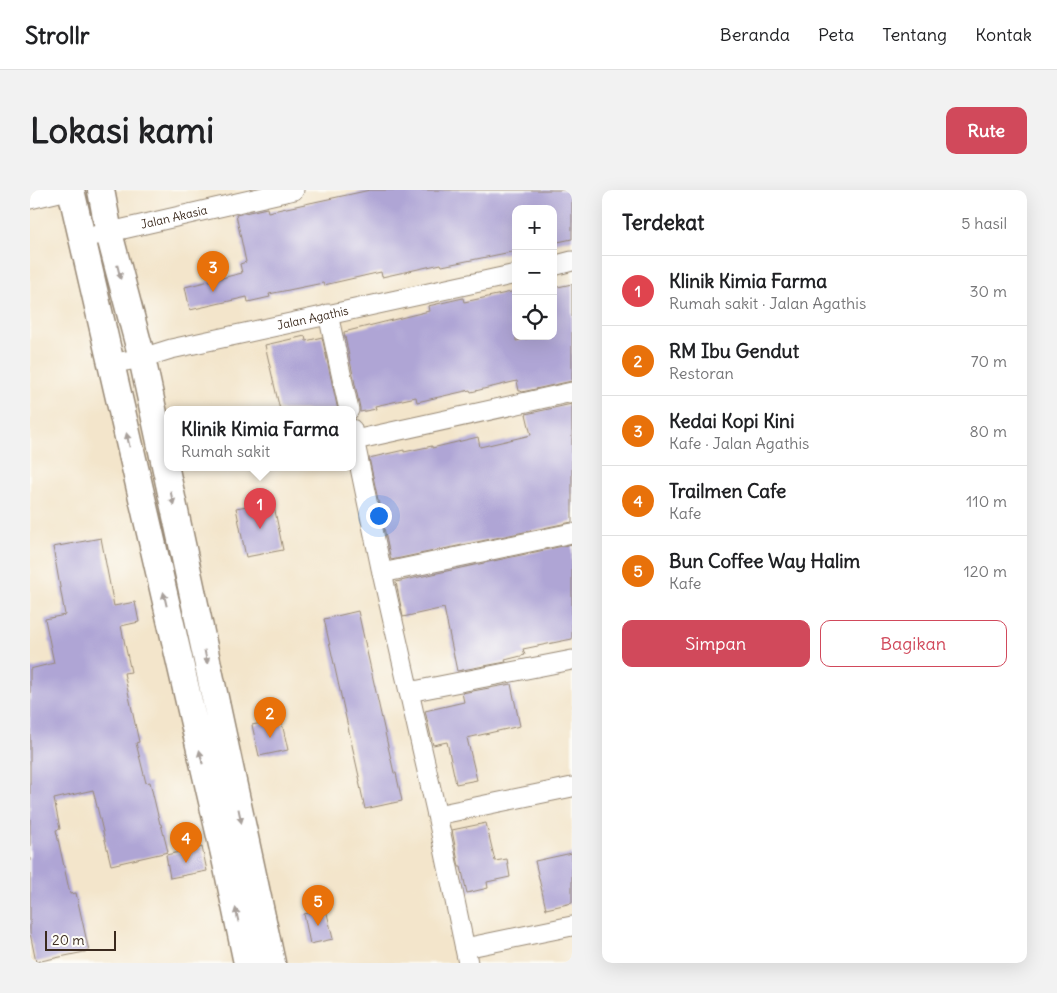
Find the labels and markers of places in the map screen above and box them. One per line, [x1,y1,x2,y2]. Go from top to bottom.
pin: 3 [197,251,229,292]
pin: 1 [244,488,276,529]
pin: 2 [254,697,286,738]
pin: 4 [170,822,202,863]
pin: 5 [302,885,334,926]

